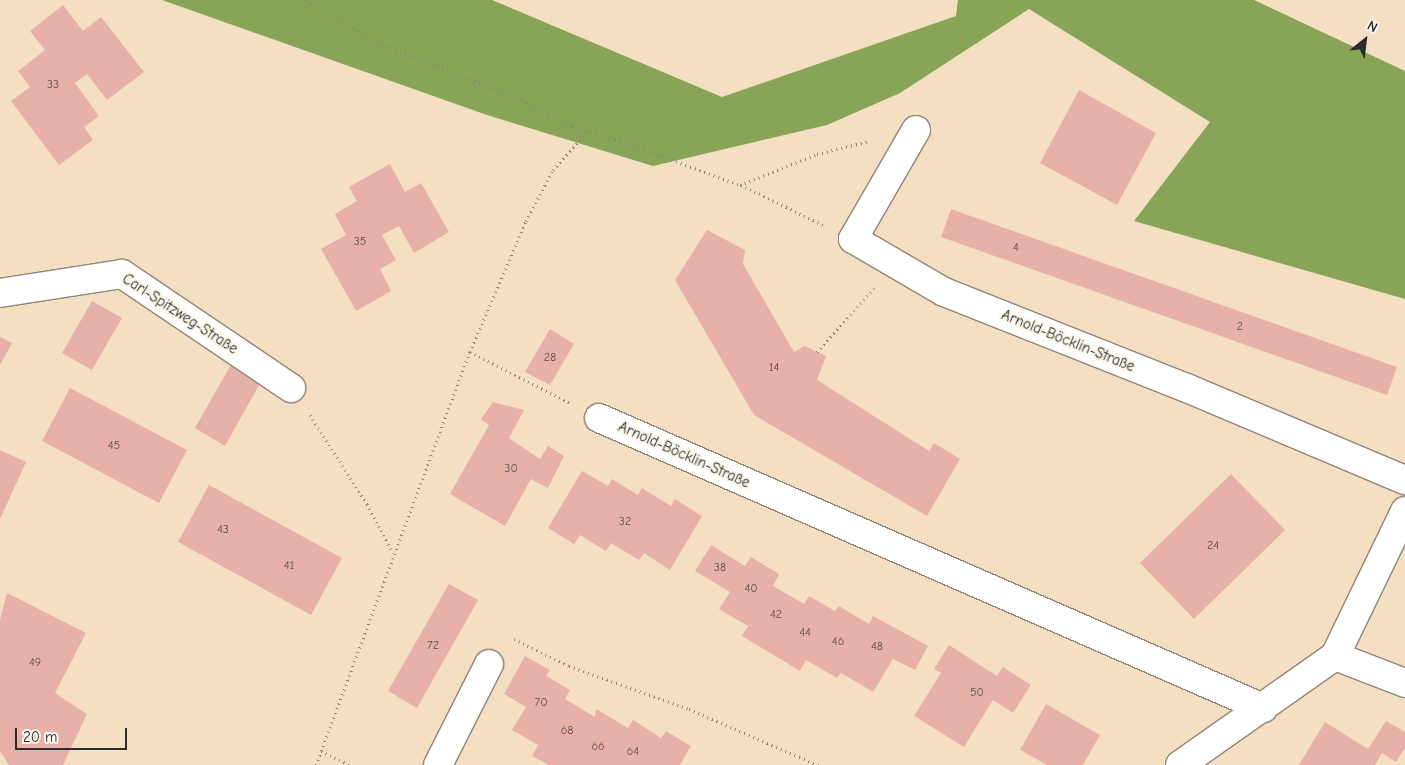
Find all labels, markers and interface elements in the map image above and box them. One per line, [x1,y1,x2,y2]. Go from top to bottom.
north arrow [1340,15,1390,65]
text: N [1364,17,1381,36]
house number: 33 [47,78,59,92]
house number: 35 [354,235,366,249]
house number: 4 [1013,241,1019,255]
street label: Carl-Spitzweg-Straße [119,270,241,358]
street label: Arnold-Böcklin-Straße [999,306,1137,376]
house number: 2 [1237,320,1243,334]
house number: 28 [544,351,556,365]
house number: 14 [769,361,779,375]
street label: Arnold-Böcklin-Straße [615,418,753,492]
house number: 45 [108,439,120,453]
house number: 30 [504,462,518,476]
house number: 32 [619,515,631,529]
house number: 43 [217,523,229,537]
house number: 24 [1207,539,1219,553]
house number: 41 [284,559,294,573]
house number: 38 [714,561,726,575]
house number: 40 [744,582,758,596]
house number: 42 [770,608,782,622]
house number: 44 [799,626,811,640]
house number: 46 [832,635,844,649]
house number: 72 [427,639,439,653]
house number: 48 [871,640,883,654]
house number: 49 [29,656,41,670]
house number: 50 [970,686,984,700]
house number: 70 [535,696,547,710]
scale bar [18,718,130,750]
house number: 68 [561,724,573,738]
text: 20 m [23,728,57,746]
house number: 66 [591,740,605,754]
house number: 64 [627,745,639,759]

